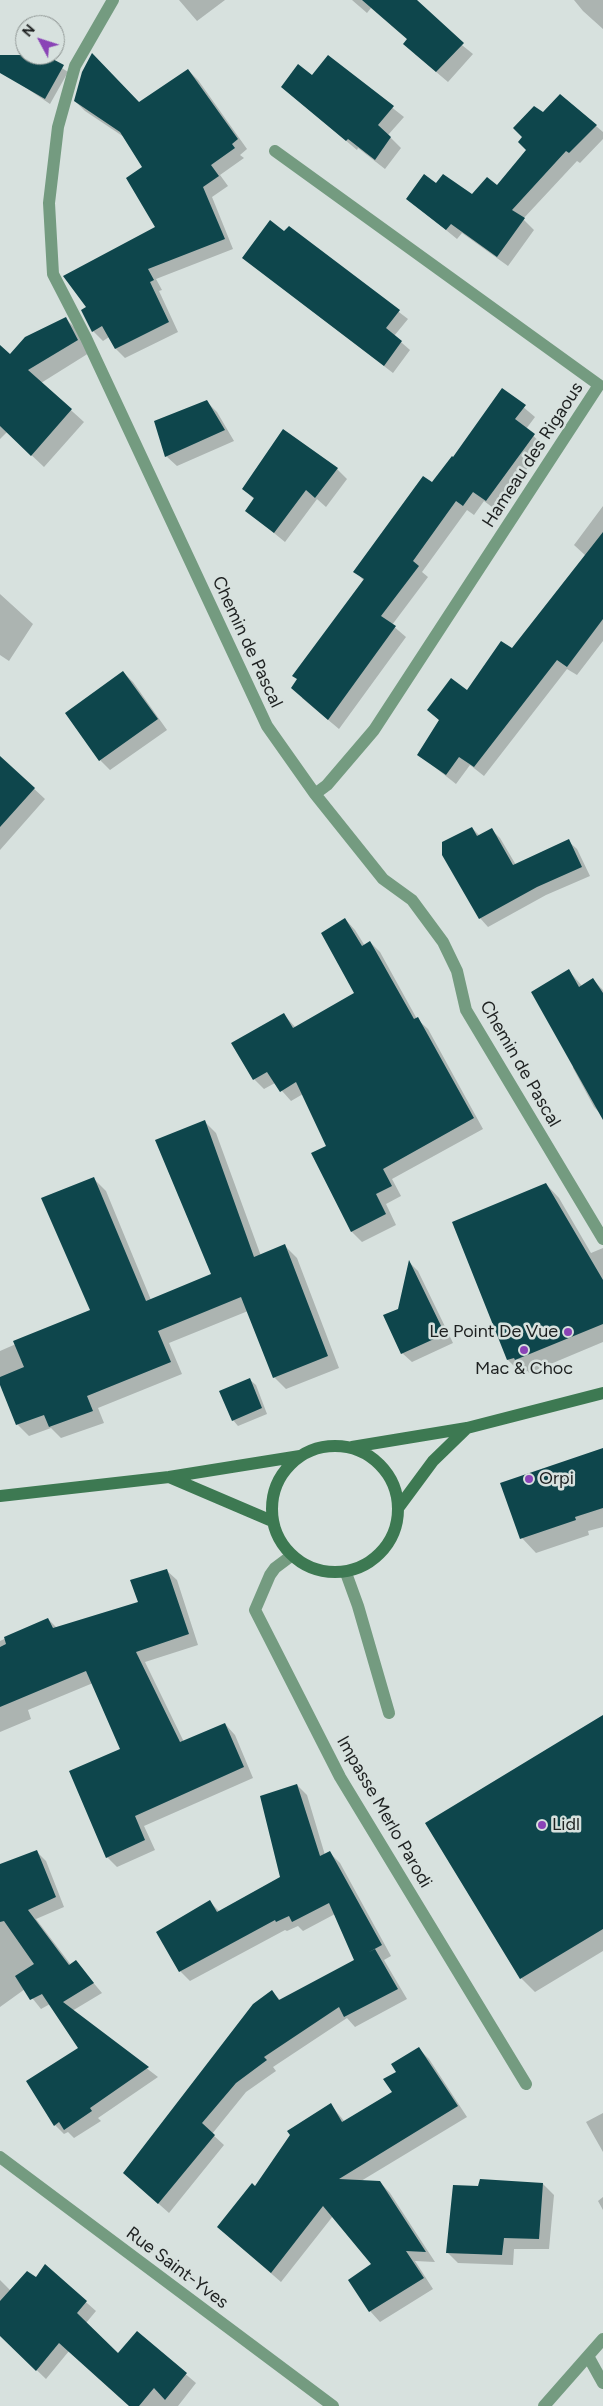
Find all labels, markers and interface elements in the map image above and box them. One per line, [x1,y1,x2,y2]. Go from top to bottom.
north arrow [15,15,65,65]
text: N [19,21,39,40]
street label: Hameau des Rigaous [478,378,588,532]
street label: Chemin de Pascal [207,573,287,711]
street label: Chemin de Pascal [475,997,565,1131]
place label: Le Point De Vue [429,1321,558,1343]
marker: Le Point De Vue [562,1326,574,1338]
marker: Mac & Choc [518,1344,530,1356]
place label: Mac & Choc [475,1358,573,1380]
place label: Orpi [539,1468,574,1490]
marker: Orpi [523,1473,535,1485]
street label: Impasse Merlo Parodi [332,1732,436,1892]
place label: Lidl [552,1814,580,1836]
marker: Lidl [536,1819,548,1831]
street label: Rue Saint-Yves [122,2223,232,2313]

